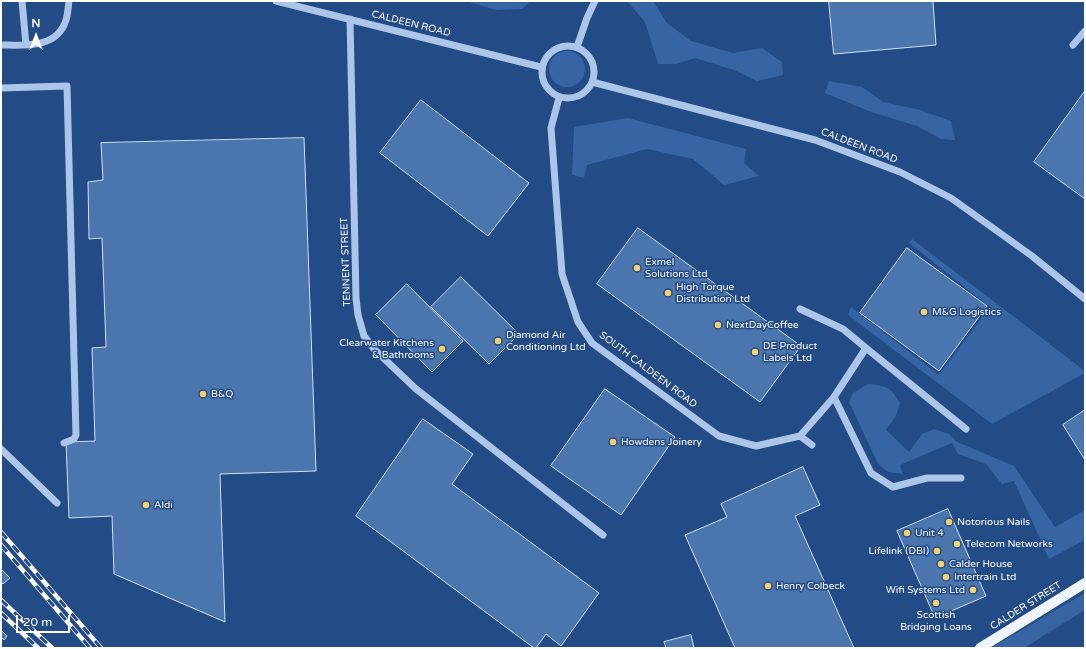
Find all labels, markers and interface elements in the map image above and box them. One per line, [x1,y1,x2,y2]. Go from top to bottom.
street label: CALDEEN ROAD [370,8,452,40]
north arrow [16,16,56,56]
text: N [32,17,40,30]
street label: CALDEEN ROAD [819,126,899,166]
street label: TENNENT STREET [338,217,354,307]
place label: Exmel Solutions Ltd [645,256,708,280]
marker: Exmel Solutions Ltd [632,263,642,273]
place label: High Torque Distribution Ltd [676,281,750,304]
marker: High Torque Distribution Ltd [663,288,673,298]
place label: M&G Logistics [932,306,1001,318]
marker: M&G Logistics [919,307,929,317]
place label: NextDayCoffee [726,319,799,331]
marker: NextDayCoffee [713,320,723,330]
place label: Diamond Air Conditioning Ltd [506,329,586,352]
street label: SOUTH CALDEEN ROAD [597,329,699,411]
marker: Diamond Air Conditioning Ltd [493,336,503,346]
place label: Clearwater Kitchens & Bathrooms [339,337,434,360]
place label: DE Product Labels Ltd [763,340,817,364]
marker: Clearwater Kitchens & Bathrooms [437,344,447,354]
marker: DE Product Labels Ltd [750,347,760,357]
place label: B&Q [211,388,233,400]
marker: B&Q [198,389,208,399]
place label: Howdens Joinery [621,436,702,448]
marker: Howdens Joinery [608,437,618,447]
place label: Aldi [154,499,173,511]
marker: Aldi [141,500,151,510]
place label: Notorious Nails [957,516,1030,528]
marker: Notorious Nails [944,517,954,527]
place label: Unit 4 [915,527,944,539]
marker: Unit 4 [902,528,912,538]
place label: Telecom Networks [965,538,1053,550]
marker: Telecom Networks [952,539,962,549]
place label: Lifelink (DBI) [869,545,929,557]
marker: Lifelink (DBI) [932,546,942,556]
place label: Calder House [949,558,1012,570]
marker: Calder House [936,559,946,569]
place label: Intertrain Ltd [954,571,1016,583]
marker: Intertrain Ltd [941,572,951,582]
street label: CALDER STREET [988,579,1064,633]
place label: Henry Colbeck [776,580,845,592]
marker: Henry Colbeck [763,581,773,591]
place label: Wifi Systems Ltd [886,584,965,596]
marker: Wifi Systems Ltd [968,585,978,595]
marker: Scottish Bridging Loans [931,598,941,608]
scale bar [18,607,72,633]
place label: Scottish Bridging Loans [900,609,972,632]
text: 20 m [23,615,52,629]

